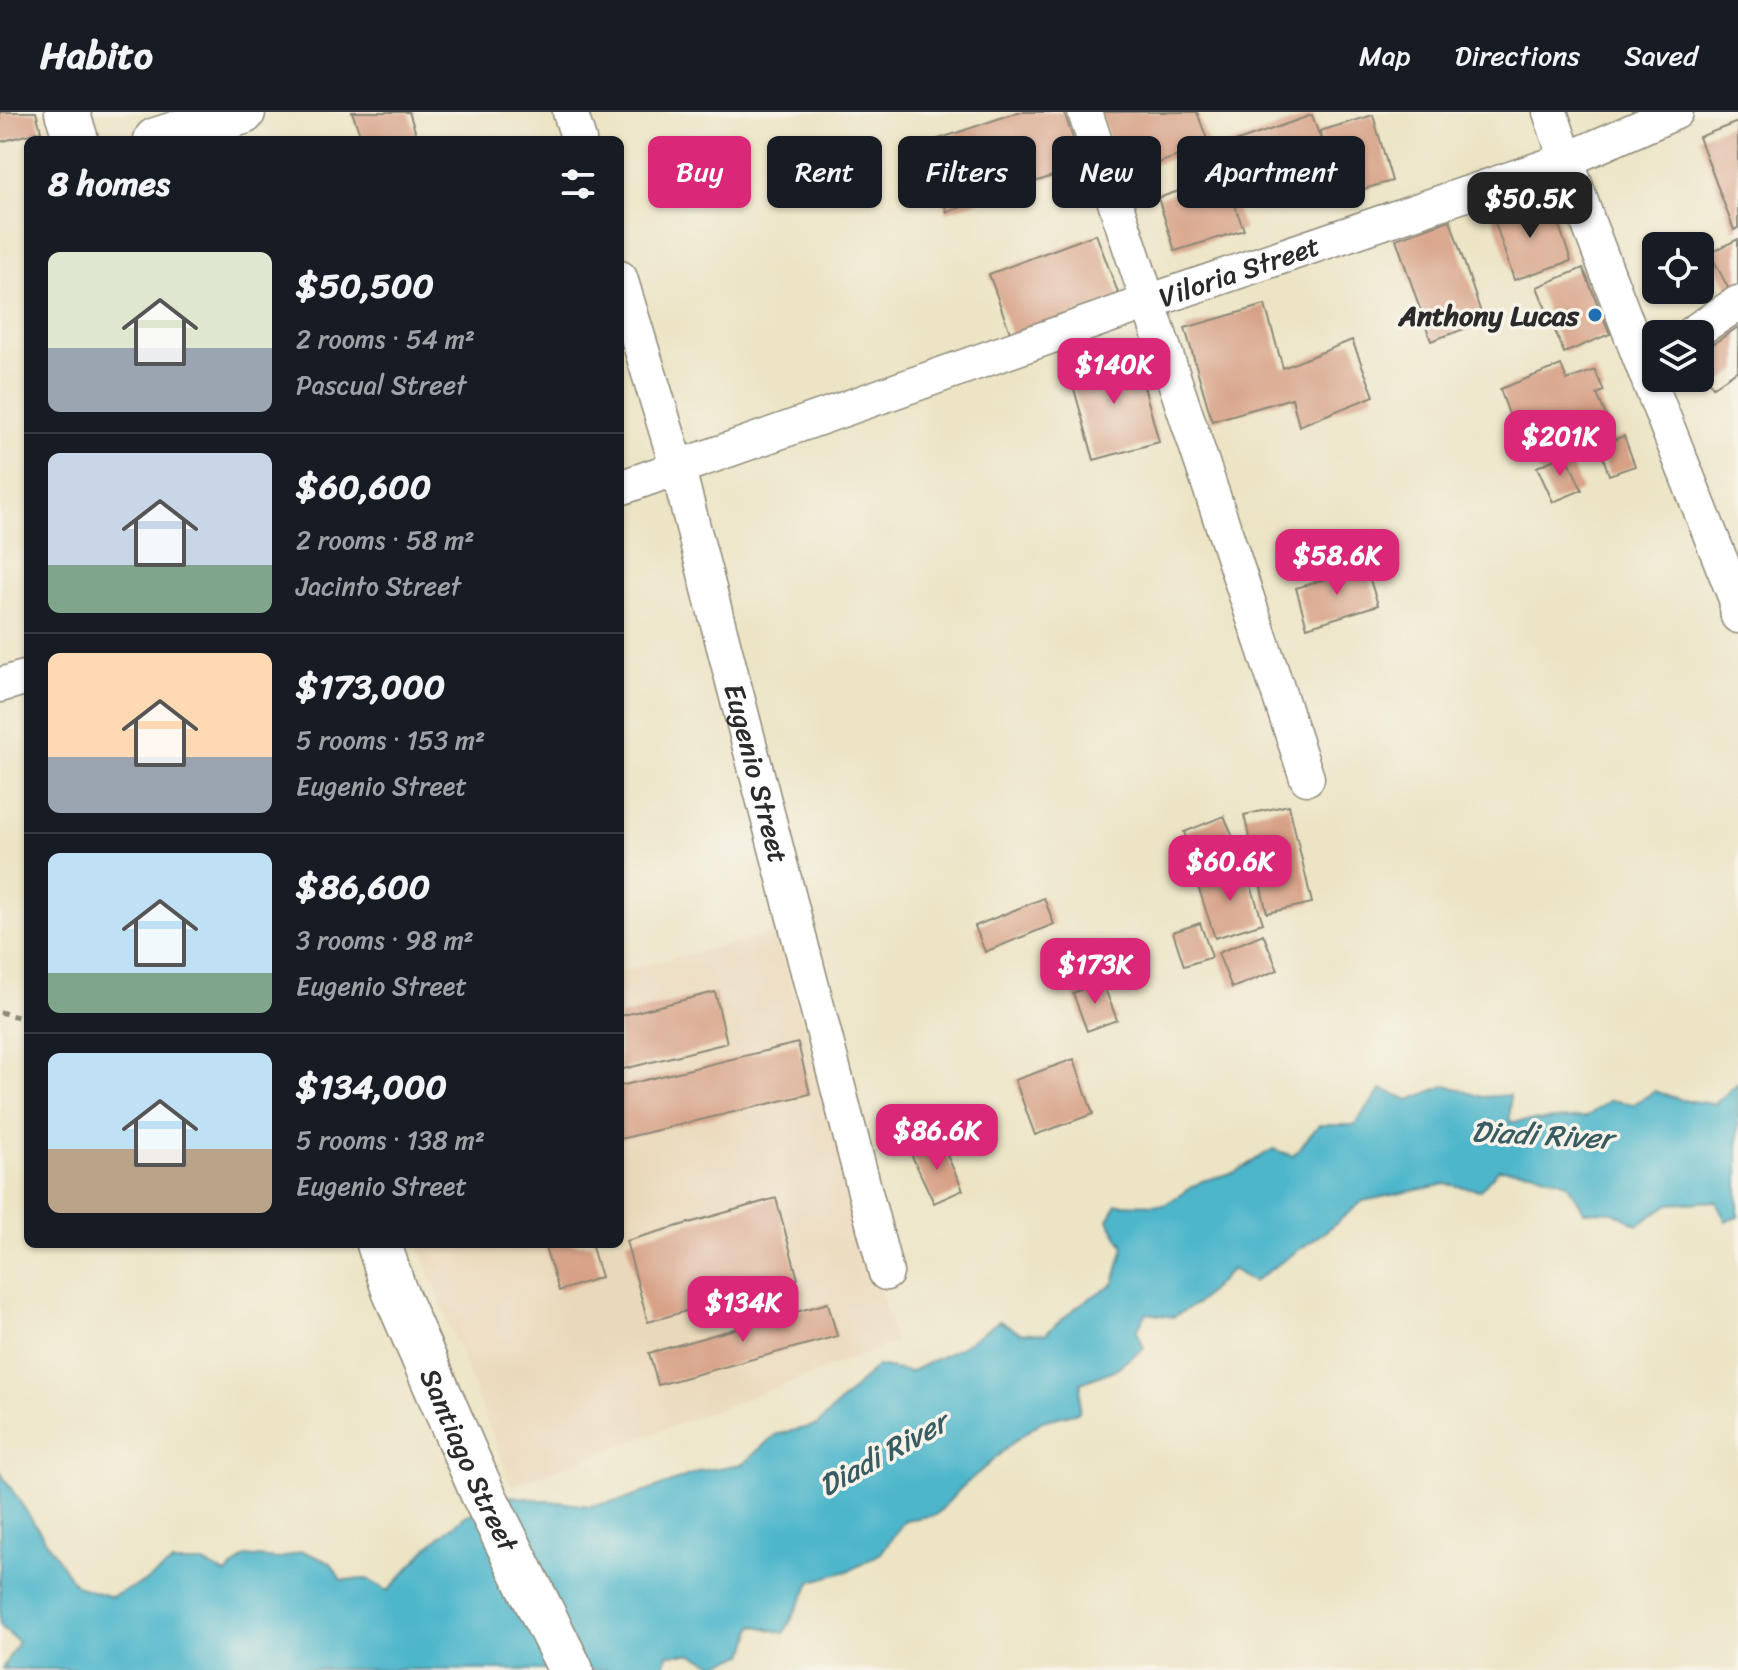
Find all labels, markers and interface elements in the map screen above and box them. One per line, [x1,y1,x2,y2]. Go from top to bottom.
text: Habito [40,22,153,89]
text: Map [1359,31,1411,80]
text: Directions [1455,31,1580,80]
text: Saved [1624,31,1698,80]
chip: Buy [648,136,751,208]
chip: Rent [767,136,882,208]
chip: Filters [898,136,1036,208]
chip: New [1052,136,1161,208]
chip: Apartment [1177,136,1365,208]
text: 8 homes [48,154,170,214]
icon: filters [556,162,600,206]
pin: $50.5K [1465,172,1595,240]
text: $50.5K [1485,175,1575,221]
street label: Viloria Street [1152,221,1327,322]
map controls [1642,232,1714,392]
button: locate [1642,232,1714,304]
text: $50,500 [296,256,434,316]
icon: home [112,284,208,380]
place label: Anthony Lucas [1398,291,1580,340]
marker: Anthony Lucas [1586,306,1604,324]
text: 2 rooms · 54 m² [296,316,475,362]
button: layers [1642,320,1714,392]
pin: $140K [1058,338,1170,406]
text: $140K [1075,341,1153,387]
text: Pascual Street [296,362,466,408]
pin: $201K [1504,410,1616,478]
text: $201K [1522,413,1598,459]
text: $60,600 [296,457,431,517]
icon: home [112,485,208,581]
text: 2 rooms · 58 m² [296,517,474,563]
pin: $58.6K [1272,529,1402,597]
text: $58.6K [1293,532,1381,578]
text: Jacinto Street [296,563,461,609]
text: $173,000 [296,657,445,717]
street label: Eugenio Street [709,678,803,869]
icon: home [112,685,208,781]
text: 5 rooms · 153 m² [296,717,485,763]
text: Eugenio Street [296,763,467,809]
pin: $60.6K [1165,835,1295,903]
text: $60.6K [1186,838,1274,884]
text: $86,600 [296,857,430,917]
icon: home [112,885,208,981]
text: 3 rooms · 98 m² [296,917,474,963]
pin: $173K [1039,938,1151,1006]
text: $173K [1058,941,1132,987]
text: Eugenio Street [296,963,467,1009]
text: $134,000 [296,1057,447,1117]
icon: home [112,1085,208,1181]
pin: $86.6K [872,1104,1002,1172]
water label: Diadi River [1470,1104,1619,1166]
text: $86.6K [894,1107,980,1153]
text: 5 rooms · 138 m² [296,1117,485,1163]
text: Eugenio Street [296,1163,467,1209]
pin: $134K [687,1276,799,1344]
text: $134K [706,1279,780,1325]
street label: Santiago Street [406,1360,533,1562]
water label: Diadi River [808,1394,962,1512]

